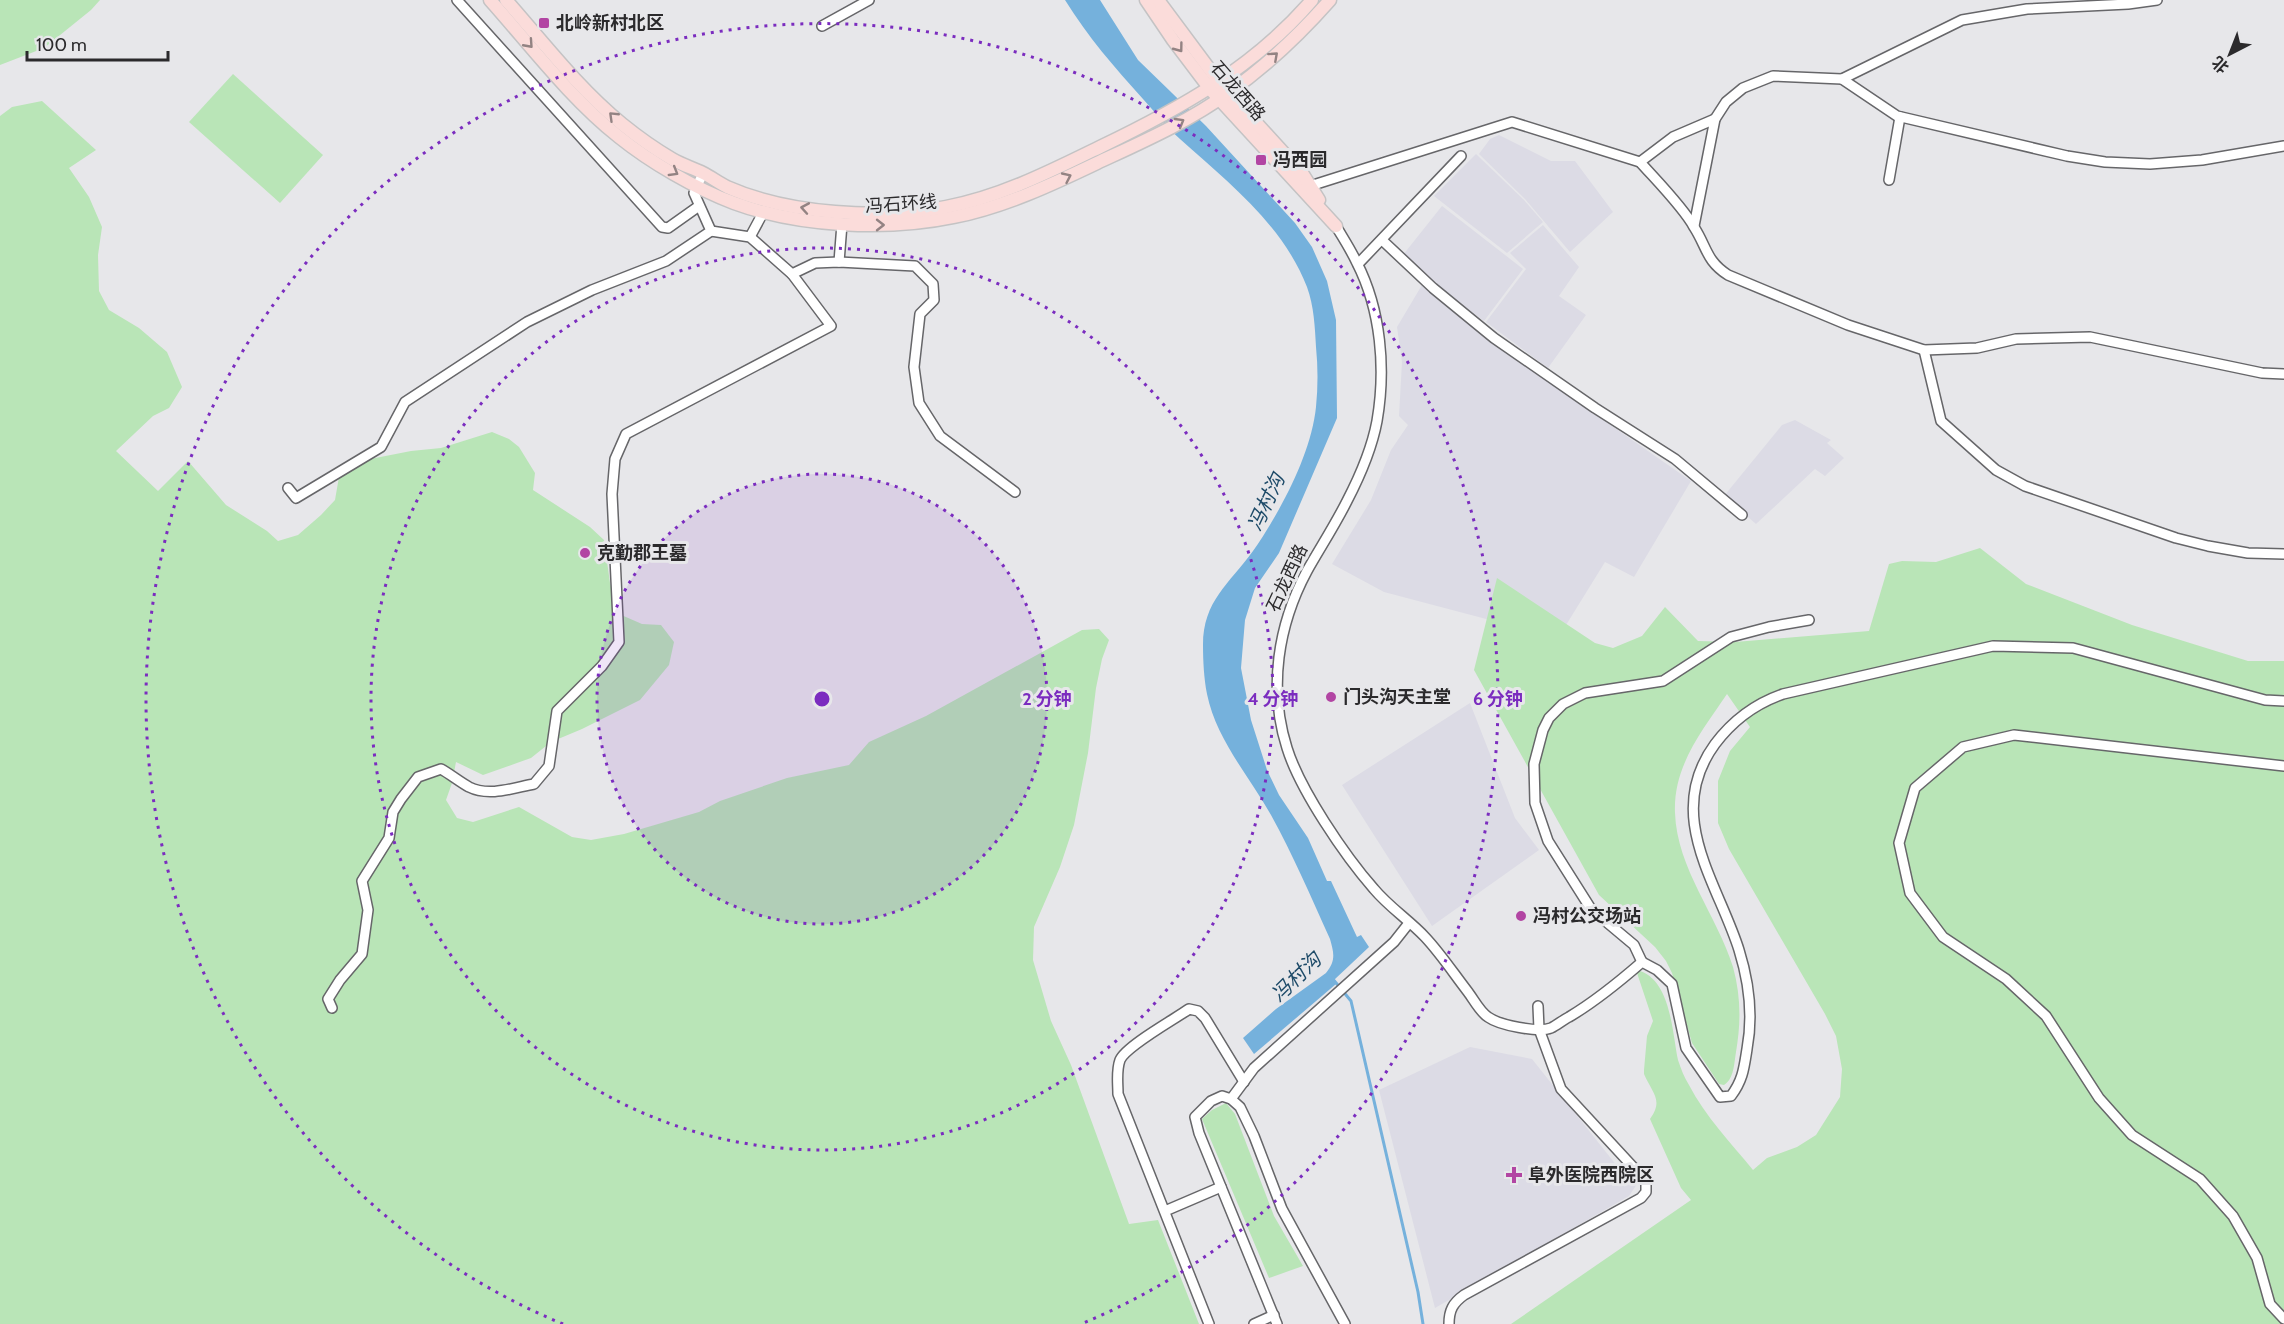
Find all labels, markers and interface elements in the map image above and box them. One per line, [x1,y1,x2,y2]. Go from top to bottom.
place label: 北岭新村北区 [556,12,664,34]
marker: 北岭新村北区 [537,16,551,30]
scale bar [27,24,168,62]
north arrow [2200,24,2260,84]
text: 100 m [36,34,87,56]
one-way arrow [522,37,533,47]
one-way arrow [1172,42,1183,53]
one-way arrow [1267,52,1278,63]
text: 北 [2208,52,2233,77]
street label: 石龙西路 [1206,57,1270,125]
one-way arrow [610,112,620,123]
one-way arrow [1174,118,1184,130]
place label: 冯西园 [1273,149,1327,171]
marker: 冯西园 [1254,153,1268,167]
one-way arrow [668,165,678,177]
one-way arrow [1061,173,1072,185]
street label: 冯石环线 [864,191,938,217]
one-way arrow [801,202,811,215]
one-way arrow [875,219,884,231]
water label: 冯村沟 [1242,468,1290,534]
street label: 石龙西路 [1262,541,1312,615]
place label: 克勤郡王墓 [597,542,687,564]
marker: 克勤郡王墓 [578,546,592,560]
place label: 门头沟天主堂 [1343,686,1451,708]
text: 2 分钟 [1022,688,1072,710]
text: 4 分钟 [1247,688,1299,710]
text: 6 分钟 [1473,688,1523,710]
centre of rings [812,689,832,709]
marker: 门头沟天主堂 [1324,690,1338,704]
place label: 冯村公交场站 [1533,905,1641,927]
marker: 冯村公交场站 [1514,909,1528,923]
water label: 冯村沟 [1266,946,1327,1006]
place label: 阜外医院西院区 [1528,1164,1654,1186]
marker: 阜外医院西院区 [1505,1166,1523,1184]

